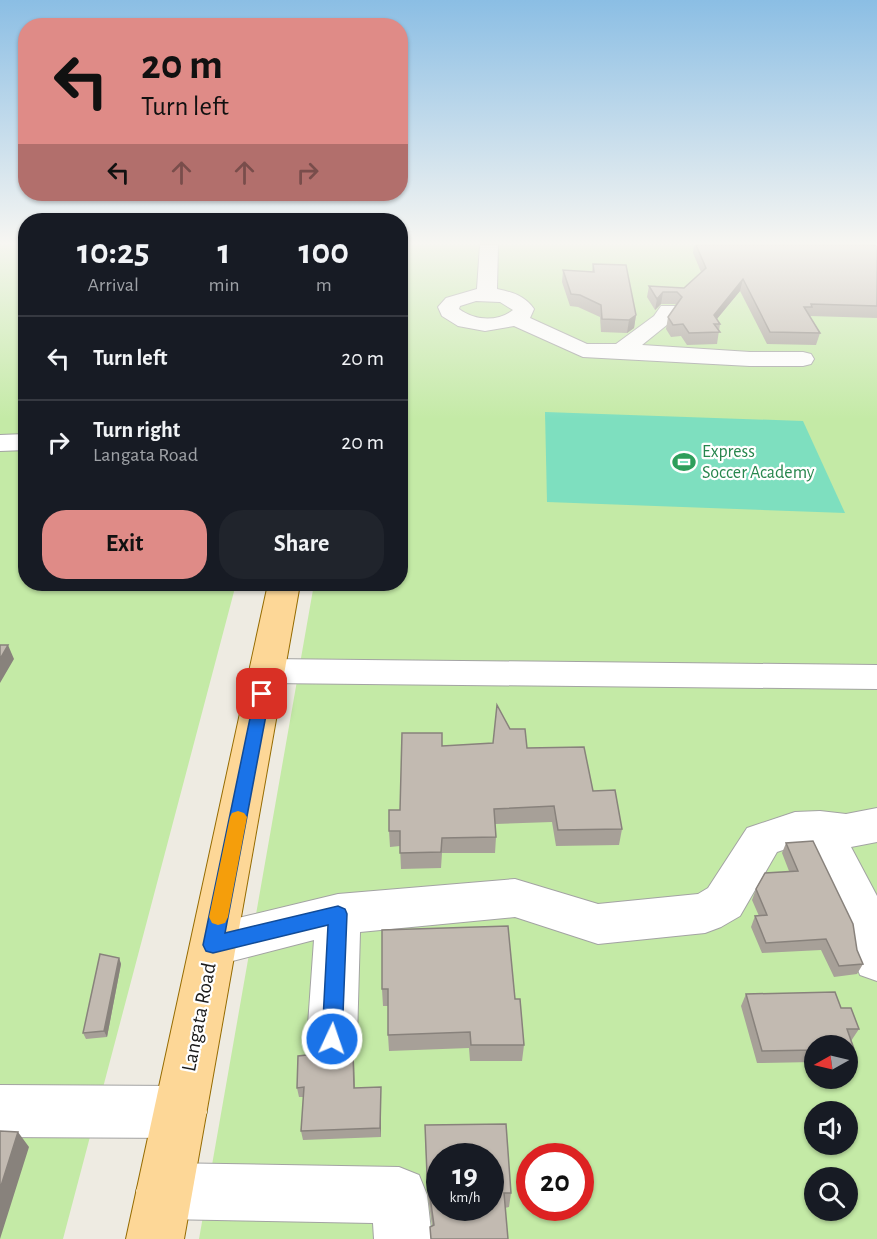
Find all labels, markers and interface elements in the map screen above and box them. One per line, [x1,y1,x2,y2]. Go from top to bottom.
icon: left [42,42,120,120]
text: 20 m [141,44,223,86]
text: Turn left [141,93,229,120]
icon: left [102,156,135,189]
icon: ahead [165,156,198,189]
icon: ahead [228,156,261,189]
icon: right [291,156,324,189]
text: 10:25 [77,234,149,270]
text: 1 [218,234,230,270]
text: 100 [299,234,349,270]
text: Arrival [87,275,139,295]
text: min [208,275,240,295]
text: m [316,275,332,295]
icon: left [42,342,75,375]
text: Turn left [93,347,167,369]
text: 20 m [341,347,384,369]
text: Turn right [93,419,180,441]
icon: right [42,426,75,459]
text: 20 m [341,431,384,453]
place label: Express Soccer Academy [702,443,815,482]
text: Langata Road [93,445,198,465]
sports icon: Express Soccer Academy [671,449,697,475]
button: Exit [42,510,207,579]
button: Share [219,510,384,579]
pin [236,668,287,719]
icon: arrive [245,677,278,710]
street label: Langata Road [178,961,220,1073]
position arrow [300,1007,364,1071]
north arrow [804,1035,858,1089]
map controls [804,1035,858,1221]
button: sound [804,1101,858,1155]
speed limit sign: 20 [516,1143,594,1221]
text: 19 [452,1160,478,1190]
button: search [804,1167,858,1221]
text: km/h [450,1190,480,1205]

